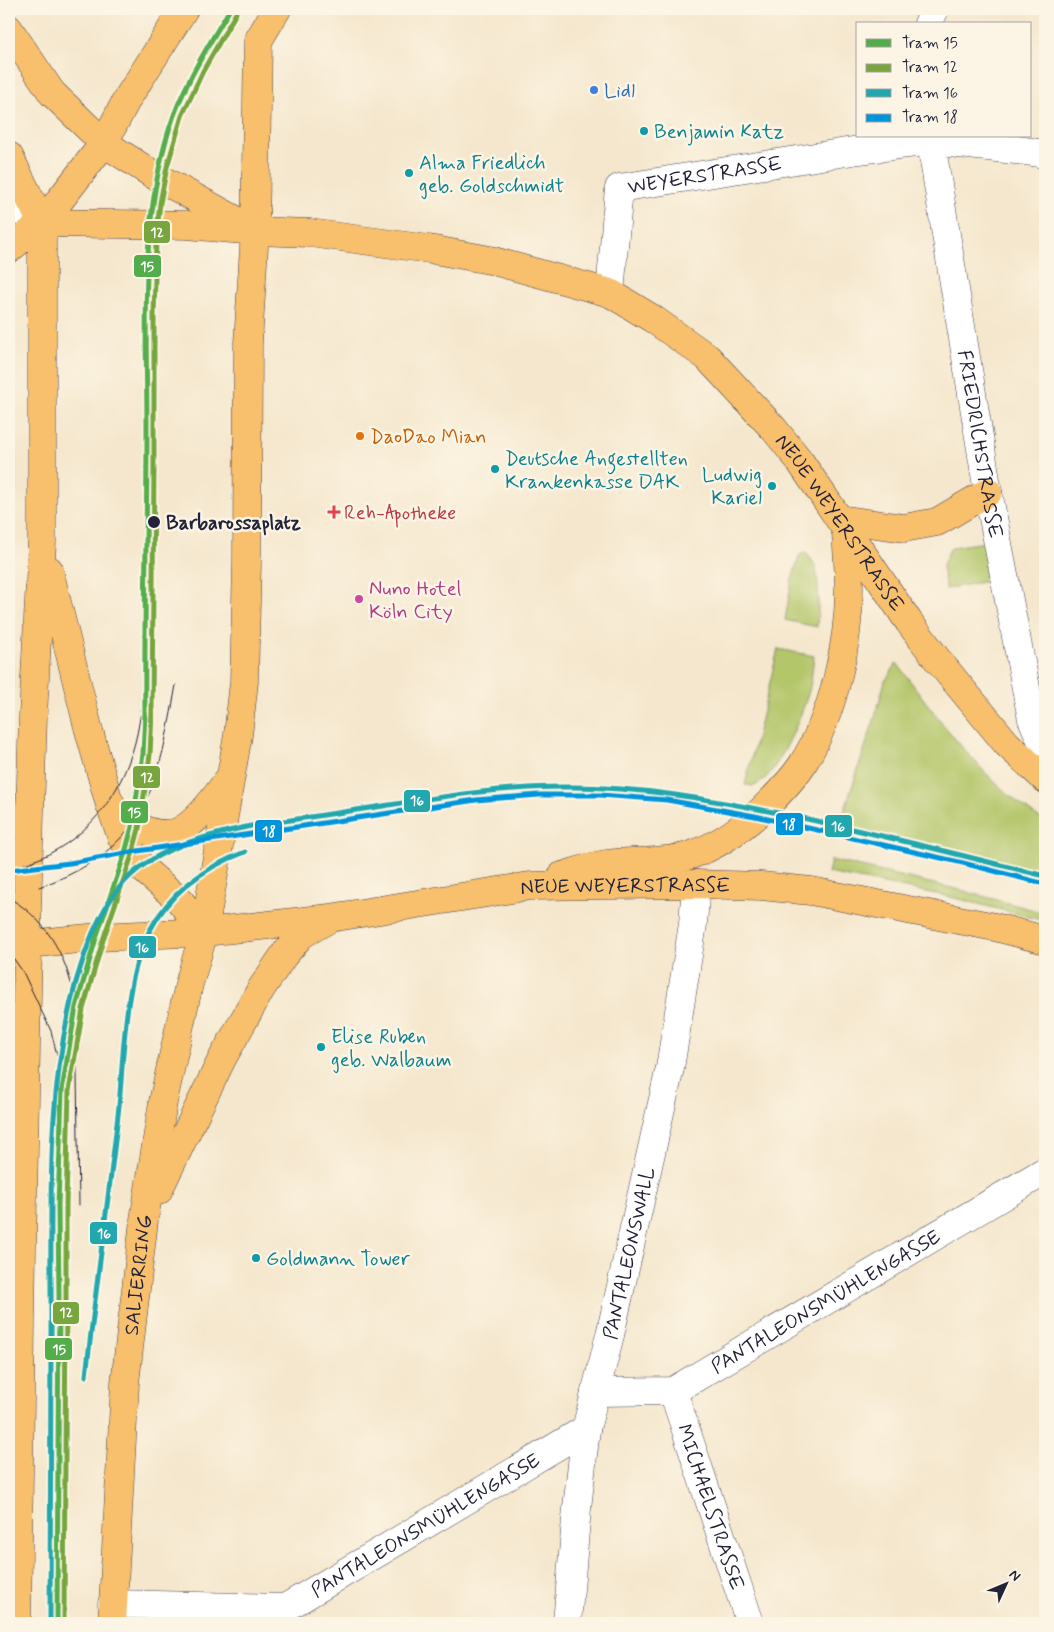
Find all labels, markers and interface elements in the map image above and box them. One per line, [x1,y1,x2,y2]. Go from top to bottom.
legend [856,22,1032,138]
text: Tram 15 [902,34,958,54]
text: Tram 12 [902,58,958,78]
place label: Lidl [604,78,635,105]
marker: Lidl [588,84,600,96]
text: Tram 16 [902,84,958,104]
text: Tram 18 [902,108,958,128]
place label: Benjamin Katz [654,119,784,146]
marker: Benjamin Katz [638,125,650,137]
place label: Alma Friedlich geb. Goldschmidt [419,150,564,200]
street label: WEYERSTRASSE [626,150,784,201]
marker: Alma Friedlich geb. Goldschmidt [403,167,415,179]
line badge: 12 [143,220,171,244]
text: 12 [150,224,164,242]
line badge: 15 [133,254,162,278]
text: 15 [140,258,154,276]
street label: FRIEDRICHSTRASSE [950,348,1009,540]
place label: DaoDao Mian [370,424,486,451]
street label: NEUE WEYERSTRASSE [768,429,910,617]
marker: DaoDao Mian [354,430,366,442]
place label: Deutsche Angestellten Krankenkasse DAK [505,446,688,496]
place label: Ludwig Kariel [702,462,762,512]
marker: Deutsche Angestellten Krankenkasse DAK [489,463,501,475]
marker: Ludwig Kariel [766,480,778,492]
place label: Reh-Apotheke [344,500,456,528]
marker: Reh-Apotheke [328,506,340,518]
place label: Barbarossaplatz [166,510,301,537]
marker: Barbarossaplatz [146,514,162,530]
place label: Nuno Hotel Köln City [369,576,462,626]
marker: Nuno Hotel Köln City [353,593,365,605]
line badge: 12 [132,765,161,789]
text: 12 [140,769,154,787]
line badge: 16 [403,789,431,813]
text: 16 [410,792,424,810]
line badge: 15 [120,800,149,824]
text: 15 [127,804,141,822]
line badge: 18 [775,812,804,836]
line badge: 16 [824,814,853,838]
text: 18 [782,816,796,834]
text: 16 [831,818,845,836]
line badge: 18 [254,819,283,843]
text: 18 [262,823,276,841]
street label: NEUE WEYERSTRASSE [518,872,731,902]
line badge: 16 [128,935,157,959]
text: 16 [135,939,149,957]
place label: Elise Ruben geb. Walbaum [331,1024,452,1074]
marker: Elise Ruben geb. Walbaum [315,1041,327,1053]
street label: PANTALEONSWALL [597,1164,662,1342]
street label: SALIERRING [119,1213,159,1337]
line badge: 16 [89,1221,118,1245]
street label: PANTALEONSMÜHLENGASSE [706,1224,946,1381]
text: 16 [97,1225,111,1243]
place label: Goldmann Tower [266,1246,411,1273]
marker: Goldmann Tower [250,1252,262,1264]
line badge: 12 [52,1301,80,1325]
text: 12 [59,1304,73,1322]
line badge: 15 [44,1337,73,1361]
text: 15 [52,1341,66,1359]
street label: MICHAELSTRASSE [670,1421,750,1594]
street label: PANTALEONSMÜHLENGASSE [306,1447,545,1605]
north arrow [982,1560,1032,1610]
text: N [1005,1566,1024,1585]

